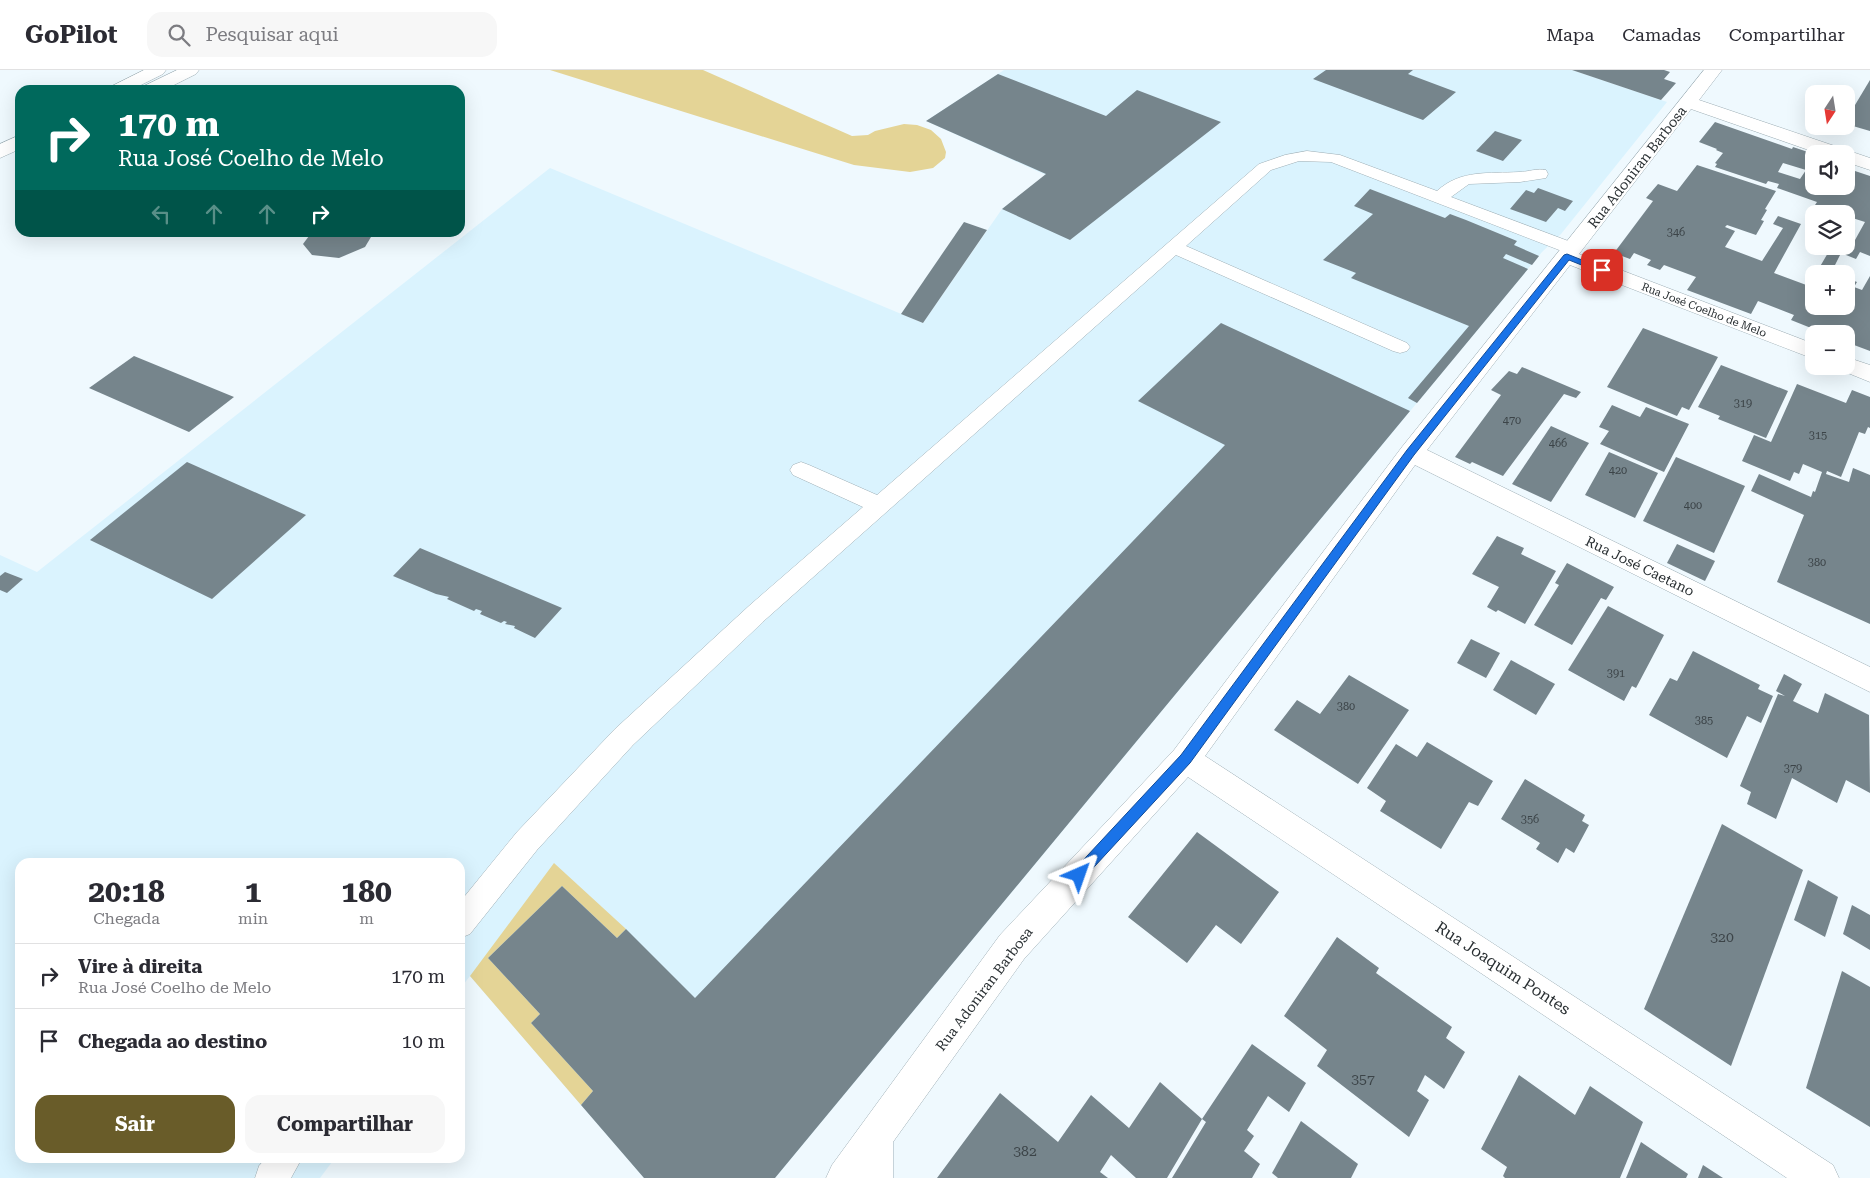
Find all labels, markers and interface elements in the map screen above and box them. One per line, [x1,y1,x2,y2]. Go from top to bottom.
search box [147,12,497,57]
text: GoPilot [25,21,117,49]
icon: search [165,21,193,49]
text: Pesquisar aqui [205,23,339,46]
text: Mapa [1546,24,1594,45]
text: Camadas [1622,24,1701,45]
text: Compartilhar [1729,24,1845,45]
north arrow [1805,85,1855,135]
map controls [1805,85,1855,375]
street label: Rua Adoniran Barbosa [1584,103,1690,231]
text: 170 m [118,104,219,145]
icon: right [35,105,100,170]
button: sound [1805,145,1855,195]
text: Rua José Coelho de Melo [118,146,384,171]
icon: left [147,200,175,228]
icon: ahead [200,200,228,228]
icon: ahead [253,200,281,228]
icon: right [306,200,334,228]
button: layers [1805,205,1855,255]
house number: 346 [1667,226,1685,239]
pin [1581,249,1623,291]
icon: arrive [1588,256,1616,284]
button: + [1805,265,1855,315]
street label: Rua José Coelho de Melo [1640,280,1769,340]
button: − [1805,325,1855,375]
house number: 319 [1734,397,1752,410]
house number: 470 [1503,414,1521,427]
house number: 315 [1809,429,1827,442]
house number: 466 [1549,437,1567,450]
house number: 420 [1609,464,1627,477]
house number: 400 [1684,499,1702,512]
street label: Rua José Caetano [1583,533,1697,599]
house number: 380 [1808,556,1826,569]
house number: 391 [1607,667,1625,680]
house number: 380 [1337,700,1355,713]
house number: 385 [1695,714,1713,727]
house number: 379 [1784,762,1802,775]
house number: 356 [1521,813,1539,826]
position arrow [1052,848,1104,900]
text: 20:18 [88,874,165,909]
text: 1 [245,874,261,909]
text: 180 [341,874,392,909]
text: Chegada [93,909,160,928]
text: min [238,909,268,928]
text: m [359,909,374,928]
street label: Rua Joaquim Pontes [1432,917,1574,1019]
street label: Rua Adoniran Barbosa [932,924,1036,1054]
house number: 320 [1710,929,1734,945]
text: Vire à direita [78,955,202,978]
icon: right [35,962,63,990]
text: 170 m [391,965,445,988]
text: Rua José Coelho de Melo [78,978,271,997]
icon: arrive [35,1027,63,1055]
text: Chegada ao destino [78,1030,267,1053]
text: 10 m [402,1030,445,1053]
house number: 357 [1351,1071,1375,1087]
button: Sair [35,1095,235,1153]
button: Compartilhar [245,1095,445,1153]
house number: 382 [1013,1143,1037,1159]

